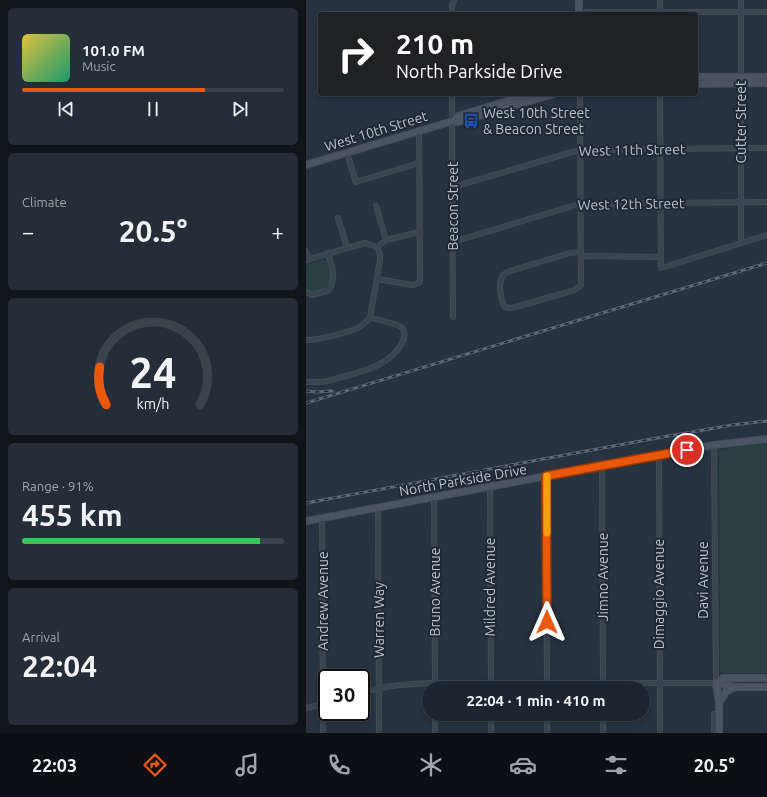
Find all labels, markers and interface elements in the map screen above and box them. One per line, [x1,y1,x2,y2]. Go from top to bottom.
icon: right [330,28,382,80]
text: 210 m [396,28,474,59]
text: 101.0 FM [82,42,145,59]
text: Music [82,59,116,73]
text: North Parkside Drive [396,61,563,81]
street label: Cutter Street [733,80,749,163]
icon: previous [55,98,77,120]
icon: pause [142,98,164,120]
icon: next [229,98,251,120]
place label: West 10th Street & Beacon Street [483,105,590,137]
street label: West 10th Street [323,108,430,154]
bus stop icon: West 10th Street & Beacon Street [462,112,480,130]
street label: West 11th Street [578,141,686,159]
street label: Beacon Street [445,161,461,250]
text: Climate [22,195,67,209]
street label: West 12th Street [577,195,685,213]
text: 20.5° [119,214,187,248]
text: − [22,219,34,244]
text: + [272,219,284,244]
text: 24 [130,348,176,395]
text: km/h [137,395,169,411]
pin [670,433,704,467]
icon: arrive [676,439,698,461]
street label: North Parkside Drive [398,461,528,499]
text: Range · 91% [22,479,94,493]
text: 455 km [22,498,123,532]
street label: Jimno Avenue [595,533,611,621]
street label: Mildred Avenue [482,537,498,637]
street label: Dimaggio Avenue [651,539,667,649]
street label: Davi Avenue [695,541,711,619]
street label: Bruno Avenue [427,548,443,636]
street label: Andrew Avenue [315,551,331,651]
street label: Warren Way [371,582,387,658]
position arrow [526,601,568,643]
text: Arrival [22,630,60,644]
text: 22:04 [22,649,97,683]
speed limit sign: 30 [318,669,370,721]
text: 22:04 · 1 min · 410 m [467,692,605,709]
icon: directions [141,751,169,779]
icon: music [233,751,261,779]
icon: phone [325,751,353,779]
icon: climate [417,751,445,779]
icon: car [509,751,537,779]
icon: filters [602,751,630,779]
text: 22:03 [32,755,77,775]
text: 20.5° [694,755,735,775]

